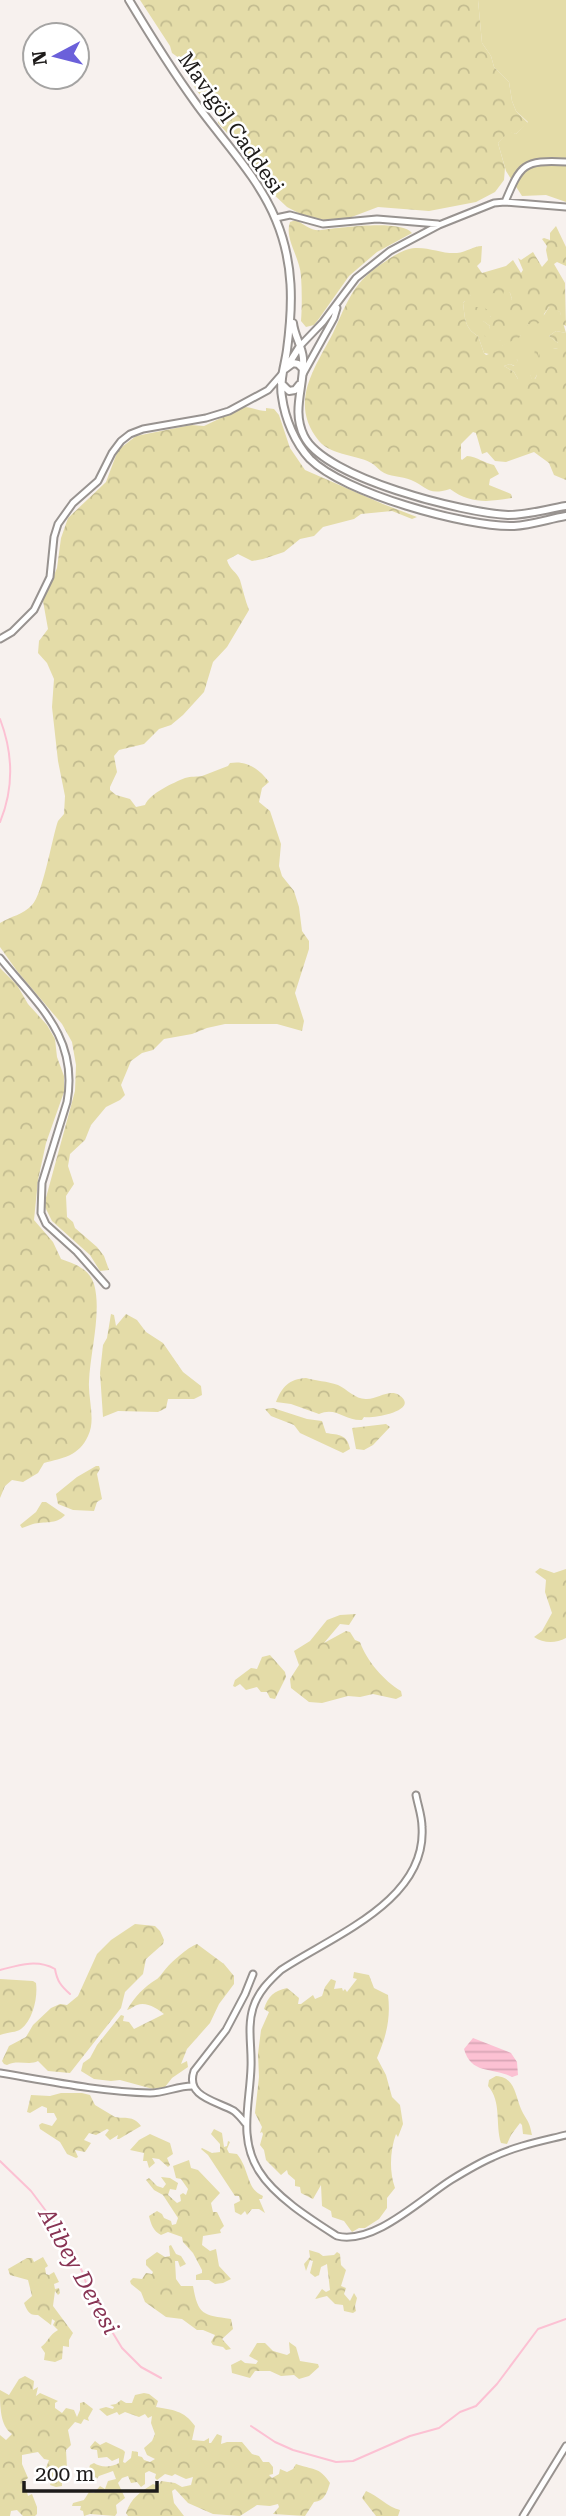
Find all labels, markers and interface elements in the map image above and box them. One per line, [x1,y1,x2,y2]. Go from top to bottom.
north arrow [21,21,91,91]
street label: Mavigöl Caddesi [173,48,289,199]
text: N [27,49,52,67]
water label: Alibey Deresi [32,2202,124,2339]
scale bar [24,2450,158,2494]
text: 200 m [35,2462,95,2486]

